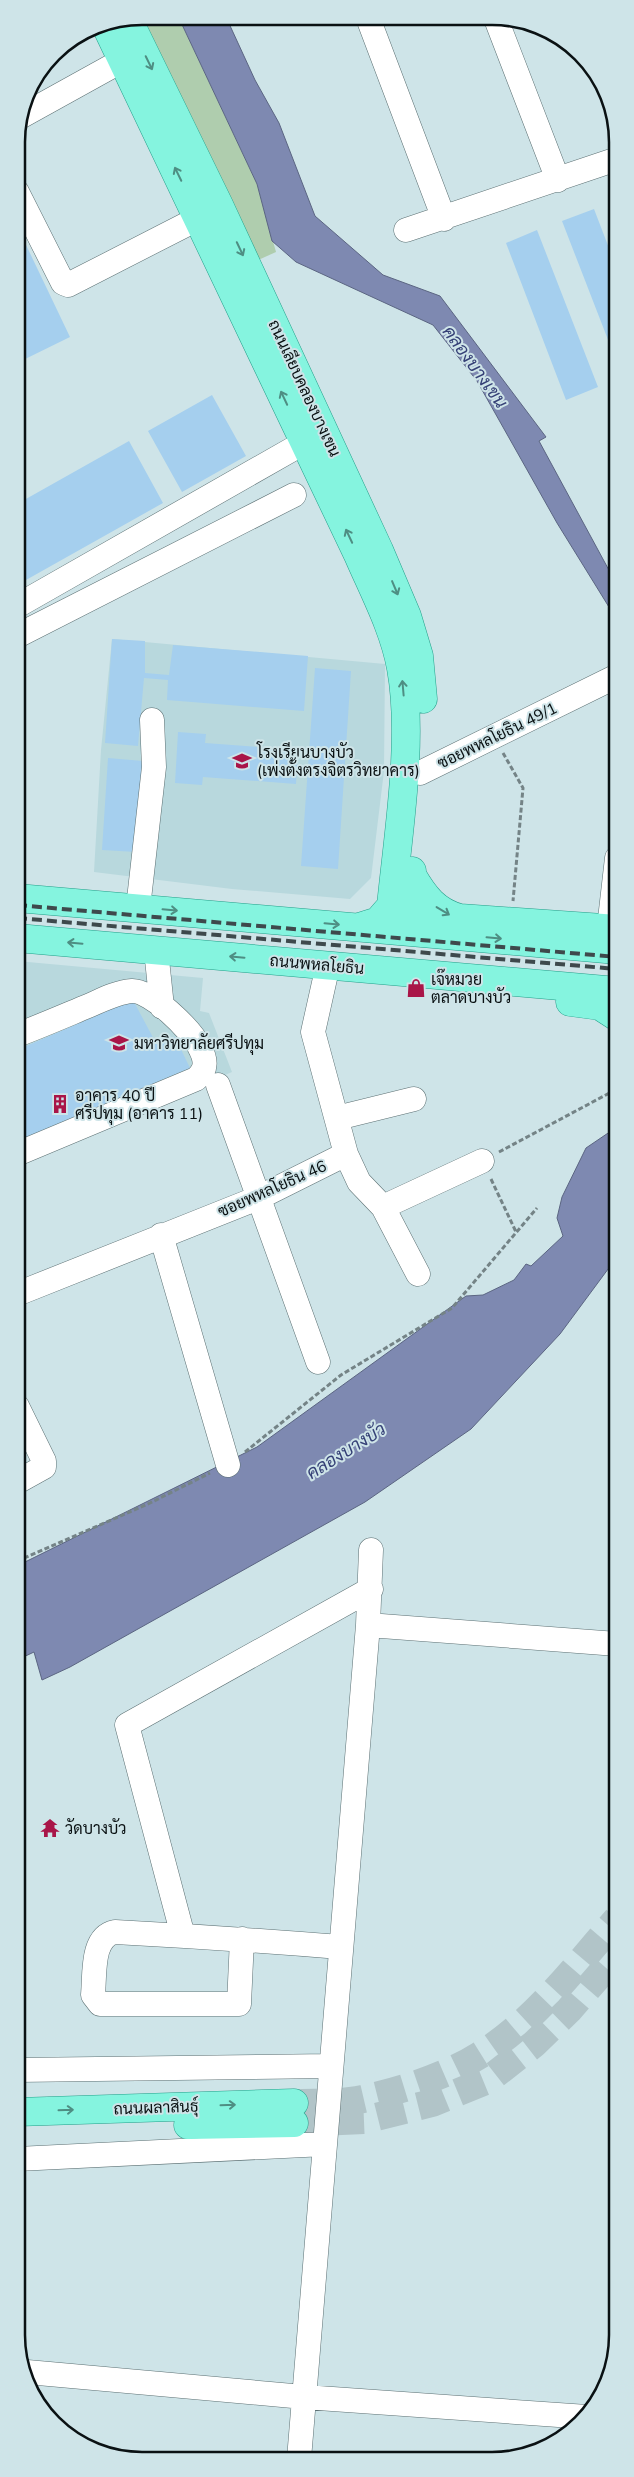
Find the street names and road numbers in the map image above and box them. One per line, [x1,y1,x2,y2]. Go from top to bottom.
street label: ถนนเลียบคลองบางเขน [263,316,346,461]
street label: ซอยพหลโยธิน 49/1 [433,696,561,774]
street label: ถนนพหลโยธิน [269,949,365,980]
street label: ซอยพหลโยธิน 46 [214,1154,330,1223]
street label: ถนนผลาสินธุ์ [113,2094,199,2120]

